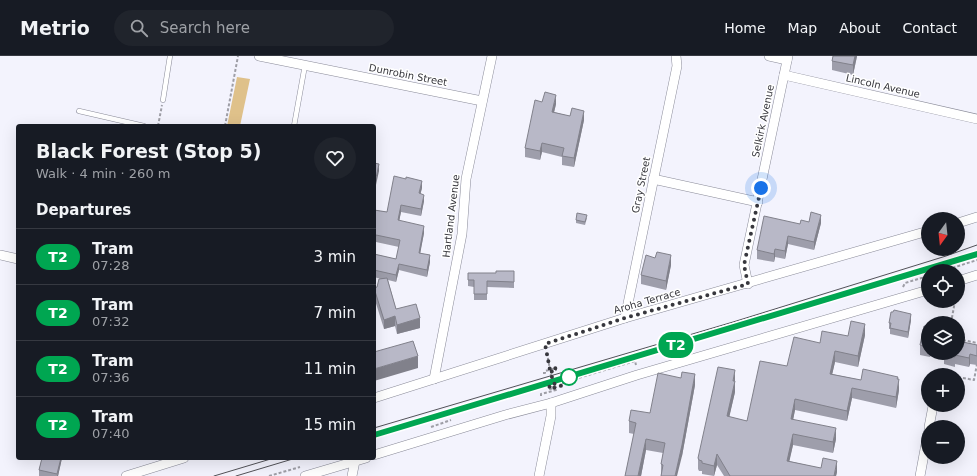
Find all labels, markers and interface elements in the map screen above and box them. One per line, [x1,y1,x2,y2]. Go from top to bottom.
search box [114,10,394,46]
text: Metrio [20,17,90,39]
icon: search [128,17,150,39]
text: Search here [160,19,250,37]
text: Home [724,20,766,36]
text: Map [788,20,817,36]
text: About [839,20,881,36]
text: Contact [903,20,957,36]
street label: Dunrobin Street [368,62,448,88]
street label: Lincoln Avenue [845,72,921,100]
street label: Selkirk Avenue [750,84,776,158]
button: heart [314,137,356,179]
text: Black Forest (Stop 5) [36,140,261,162]
street label: Gray Street [630,156,652,214]
text: Walk · 4 min · 260 m [36,166,170,181]
street label: Hartland Avenue [440,174,462,258]
your location [751,178,771,198]
text: Departures [36,201,131,219]
north arrow [921,212,965,256]
map controls [921,212,965,464]
text: Tram [92,240,134,258]
text: 3 min [313,248,356,266]
text: T2 [48,249,68,265]
text: 07:28 [92,258,129,273]
button: locate [921,264,965,308]
street label: Aroha Terrace [612,286,682,316]
text: Tram [92,296,134,314]
text: 7 min [313,304,356,322]
text: T2 [48,305,68,321]
text: 07:32 [92,314,129,329]
button: layers [921,316,965,360]
line badge: T2 [658,332,694,358]
text: T2 [666,337,686,353]
text: Tram [92,352,134,370]
text: 11 min [304,360,356,378]
text: T2 [48,361,68,377]
unlabelled marker [560,368,578,386]
button: + [921,368,965,412]
text: 07:36 [92,370,129,385]
text: Tram [92,408,134,426]
text: 15 min [304,416,356,434]
text: T2 [48,417,68,433]
button: − [921,420,965,464]
text: 07:40 [92,426,129,441]

